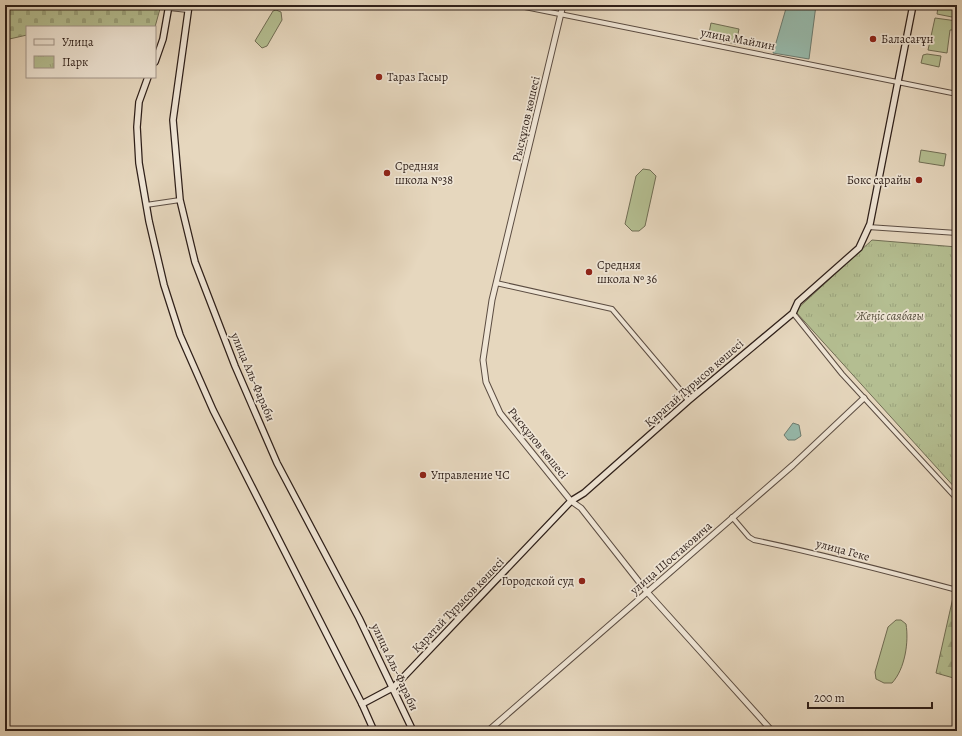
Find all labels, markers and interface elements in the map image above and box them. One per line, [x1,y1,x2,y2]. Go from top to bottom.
street label: улица Майлин [698,24,777,54]
legend [26,26,156,78]
place label: Баласағұн [881,31,933,47]
text: Улица [62,34,94,50]
marker: Баласағұн [868,34,878,44]
text: Парк [62,54,88,70]
place label: Тараз Гасыр [387,69,448,85]
marker: Тараз Гасыр [374,72,384,82]
street label: Рысқұлов көшесі [508,75,544,163]
place label: Средняя школа №38 [395,158,453,188]
marker: Средняя школа №38 [382,168,392,178]
place label: Бокс сарайы [847,172,911,188]
marker: Бокс сарайы [914,175,924,185]
place label: Средняя школа № 36 [597,257,658,287]
marker: Средняя школа № 36 [584,267,594,277]
park label: Жеңіс саябағы [855,308,924,324]
street label: улица Аль-Фараби [227,329,279,424]
street label: Қаратай Тұрысов көшесі [641,336,747,430]
street label: Рысқұлов көшесі [504,404,572,482]
place label: Управление ЧС [431,467,510,483]
marker: Управление ЧС [418,470,428,480]
street label: улица Шостаковича [626,518,716,599]
street label: улица Геке [813,535,872,565]
street label: Қаратай Тұрысов көшесі [408,554,508,656]
place label: Городской суд [501,573,574,589]
marker: Городской суд [577,576,587,586]
street label: улица Аль-Фараби [367,620,422,713]
scale bar [808,684,932,710]
text: 200 m [814,690,845,706]

